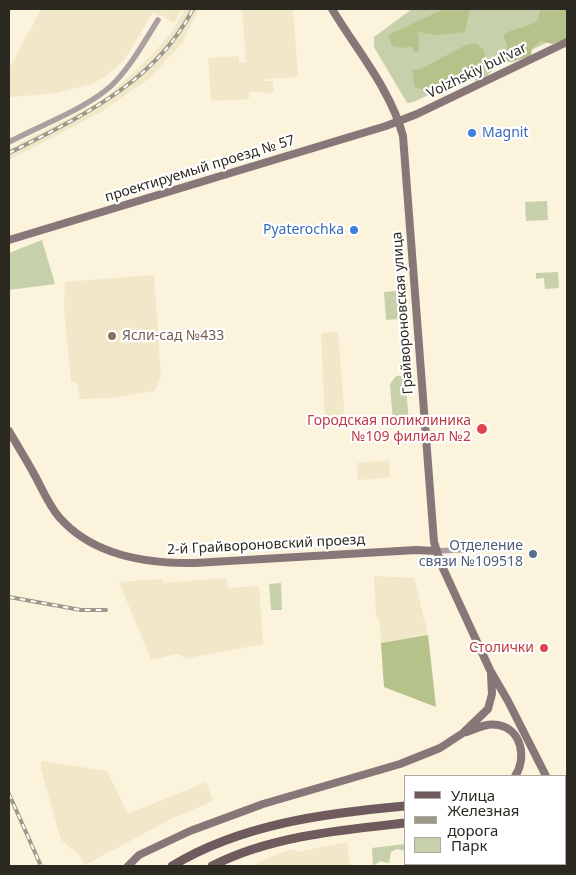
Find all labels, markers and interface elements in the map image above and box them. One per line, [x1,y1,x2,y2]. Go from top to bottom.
street label: Volzhskiy bul'var [424,40,530,102]
place label: Magnit [482,125,528,141]
marker: Magnit [466,127,478,139]
street label: проектируемый проезд № 57 [103,132,297,206]
place label: Pyaterochka [263,222,344,238]
marker: Pyaterochka [348,224,360,236]
street label: Грайвороновская улица [389,231,417,395]
place label: Ясли-сад №433 [122,328,224,344]
marker: Ясли-сад №433 [106,330,118,342]
place label: Городская поликлиника №109 филиал №2 [307,413,471,446]
marker: Городская поликлиника №109 филиал №2 [475,422,489,436]
street label: 2-й Грайвороновский проезд [167,531,365,559]
place label: Отделение связи №109518 [419,538,523,570]
marker: Отделение связи №109518 [527,548,539,560]
place label: Столички [469,640,534,656]
marker: Столички [538,642,550,654]
legend [404,775,566,865]
text: Улица [451,785,495,805]
text: Железная дорога [447,800,520,840]
text: Парк [451,835,487,855]

